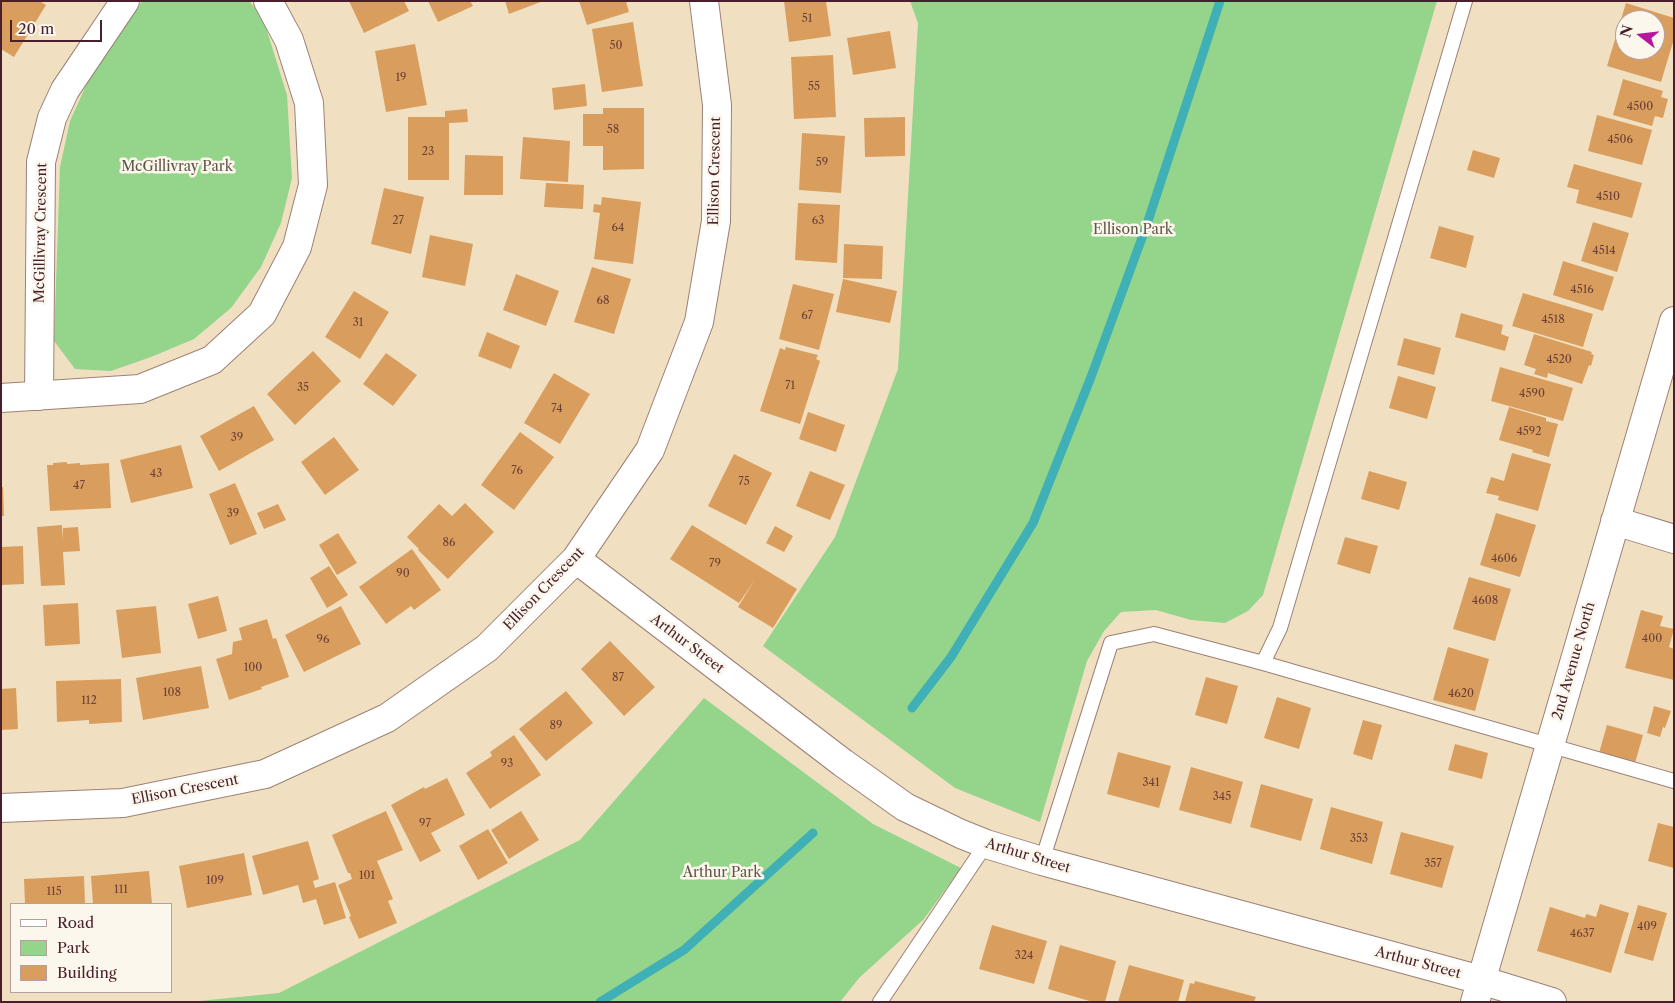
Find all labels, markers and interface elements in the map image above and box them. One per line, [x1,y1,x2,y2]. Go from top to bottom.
scale bar [12,10,105,42]
north arrow [1615,10,1665,60]
house number: 51 [802,12,812,26]
text: 20 m [18,19,54,38]
text: N [1616,23,1637,39]
house number: 50 [610,39,622,53]
house number: 19 [395,71,407,85]
house number: 55 [808,80,820,94]
house number: 4500 [1627,100,1653,114]
street label: Ellison Crescent [706,116,724,226]
house number: 58 [607,123,619,137]
house number: 4506 [1607,133,1633,147]
house number: 23 [422,145,434,159]
house number: 59 [816,156,828,170]
park label: McGillivray Park [121,159,233,175]
street label: McGillivray Crescent [31,163,51,303]
house number: 4510 [1596,190,1620,204]
house number: 27 [392,214,404,228]
house number: 63 [812,214,824,228]
house number: 64 [612,221,624,235]
park label: Ellison Park [1093,222,1173,238]
house number: 4514 [1592,244,1616,258]
house number: 4516 [1570,283,1594,297]
house number: 68 [597,294,609,308]
house number: 67 [801,309,813,323]
house number: 4518 [1541,313,1565,327]
house number: 31 [353,316,363,330]
house number: 4520 [1546,353,1572,367]
house number: 71 [785,379,795,393]
house number: 35 [297,381,309,395]
house number: 4590 [1519,387,1545,401]
house number: 74 [551,402,563,416]
house number: 4592 [1516,425,1542,439]
house number: 39 [231,431,243,445]
house number: 76 [511,464,523,478]
house number: 43 [150,467,162,481]
house number: 75 [738,475,750,489]
house number: 47 [73,479,85,493]
house number: 39 [227,507,239,521]
house number: 86 [443,536,455,550]
street label: Ellison Crescent [500,544,588,634]
house number: 4606 [1491,552,1517,566]
house number: 79 [709,557,721,571]
house number: 90 [396,567,410,581]
house number: 4608 [1472,594,1498,608]
street label: 2nd Avenue North [1549,600,1599,722]
street label: Arthur Street [647,611,727,677]
house number: 400 [1642,632,1662,646]
house number: 96 [317,633,329,647]
house number: 100 [244,661,262,675]
house number: 87 [612,671,624,685]
house number: 108 [163,686,181,700]
house number: 4620 [1448,687,1474,701]
house number: 112 [81,694,97,708]
house number: 89 [550,719,562,733]
house number: 93 [501,757,513,771]
street label: Ellison Crescent [130,771,240,809]
house number: 341 [1142,776,1160,790]
house number: 345 [1213,790,1231,804]
house number: 97 [419,817,431,831]
house number: 353 [1350,832,1368,846]
street label: Arthur Street [984,835,1072,877]
house number: 357 [1424,857,1442,871]
park label: Arthur Park [683,865,761,881]
house number: 101 [359,869,375,883]
house number: 109 [206,874,224,888]
house number: 111 [114,883,128,897]
house number: 115 [46,885,62,899]
legend [10,903,172,993]
text: Road [57,913,94,932]
house number: 409 [1637,920,1657,934]
house number: 4637 [1570,927,1594,941]
text: Park [57,938,90,957]
street label: Arthur Street [1373,944,1463,982]
house number: 324 [1015,949,1033,963]
text: Building [57,963,117,982]

